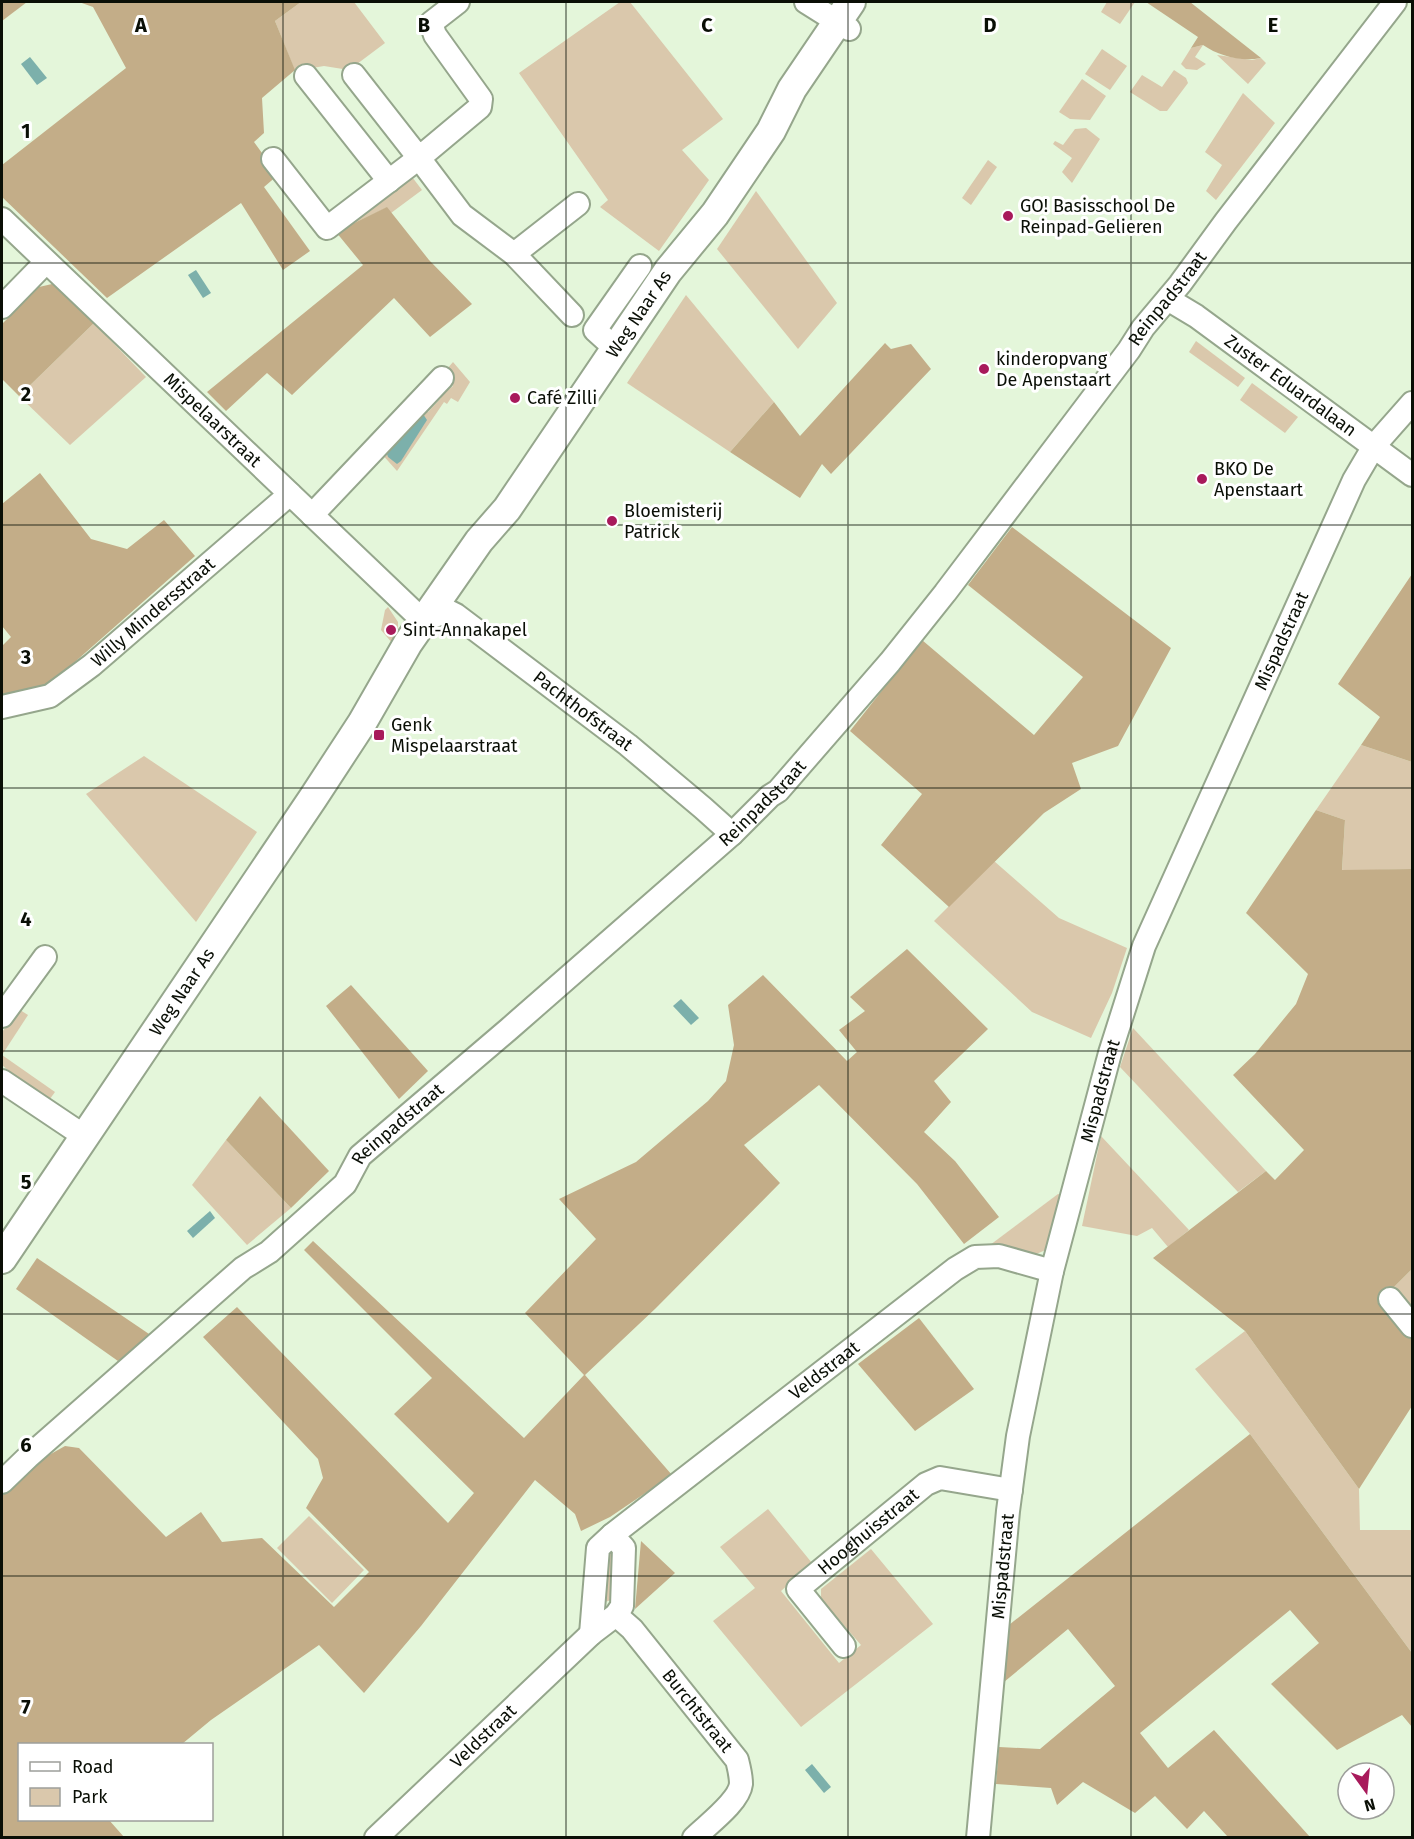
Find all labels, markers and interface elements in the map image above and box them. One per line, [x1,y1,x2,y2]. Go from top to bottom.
text: A [134,13,148,37]
text: B [418,13,430,37]
text: C [701,13,713,37]
text: D [983,13,997,37]
text: E [1268,13,1278,37]
text: 1 [21,119,31,143]
place label: GO! Basisschool De Reinpad-Gelieren [1020,195,1175,238]
marker: GO! Basisschool De Reinpad-Gelieren [1001,209,1015,223]
street label: Reinpadstraat [1124,246,1212,350]
street label: Weg Naar As [601,266,676,362]
street label: Zuster Eduardalaan [1220,330,1361,441]
place label: kinderopvang De Apenstaart [996,348,1112,391]
marker: kinderopvang De Apenstaart [977,362,991,376]
street label: Mispelaarstraat [159,368,266,472]
text: 2 [21,382,31,406]
place label: Café Zilli [527,387,597,409]
marker: Café Zilli [508,391,522,405]
place label: BKO De Apenstaart [1214,458,1304,501]
marker: BKO De Apenstaart [1195,472,1209,486]
place label: Bloemisterij Patrick [624,500,722,543]
marker: Bloemisterij Patrick [605,514,619,528]
street label: Willy Mindersstraat [87,553,220,672]
street label: Mispadstraat [1250,588,1313,694]
place label: Sint-Annakapel [403,619,527,641]
marker: Sint-Annakapel [384,623,398,637]
text: 3 [20,645,31,669]
street label: Pachthofstraat [529,666,638,756]
place label: Genk Mispelaarstraat [391,714,518,757]
marker: Genk Mispelaarstraat [372,728,386,742]
street label: Reinpadstraat [714,755,811,851]
text: 4 [20,907,32,931]
street label: Weg Naar As [145,944,219,1040]
street label: Mispadstraat [1076,1036,1125,1145]
street label: Reinpadstraat [347,1078,449,1168]
text: 5 [21,1170,32,1194]
street label: Veldstraat [785,1336,864,1404]
text: 6 [20,1433,32,1457]
street label: Hooghuisstraat [813,1483,924,1579]
street label: Mispadstraat [987,1512,1019,1620]
street label: Burchtstraat [657,1665,738,1757]
text: 7 [21,1695,31,1719]
street label: Veldstraat [446,1699,521,1773]
legend [18,1743,213,1821]
text: Road [72,1756,114,1778]
north arrow [1336,1761,1396,1821]
text: Park [72,1786,108,1808]
text: N [1362,1794,1377,1816]

